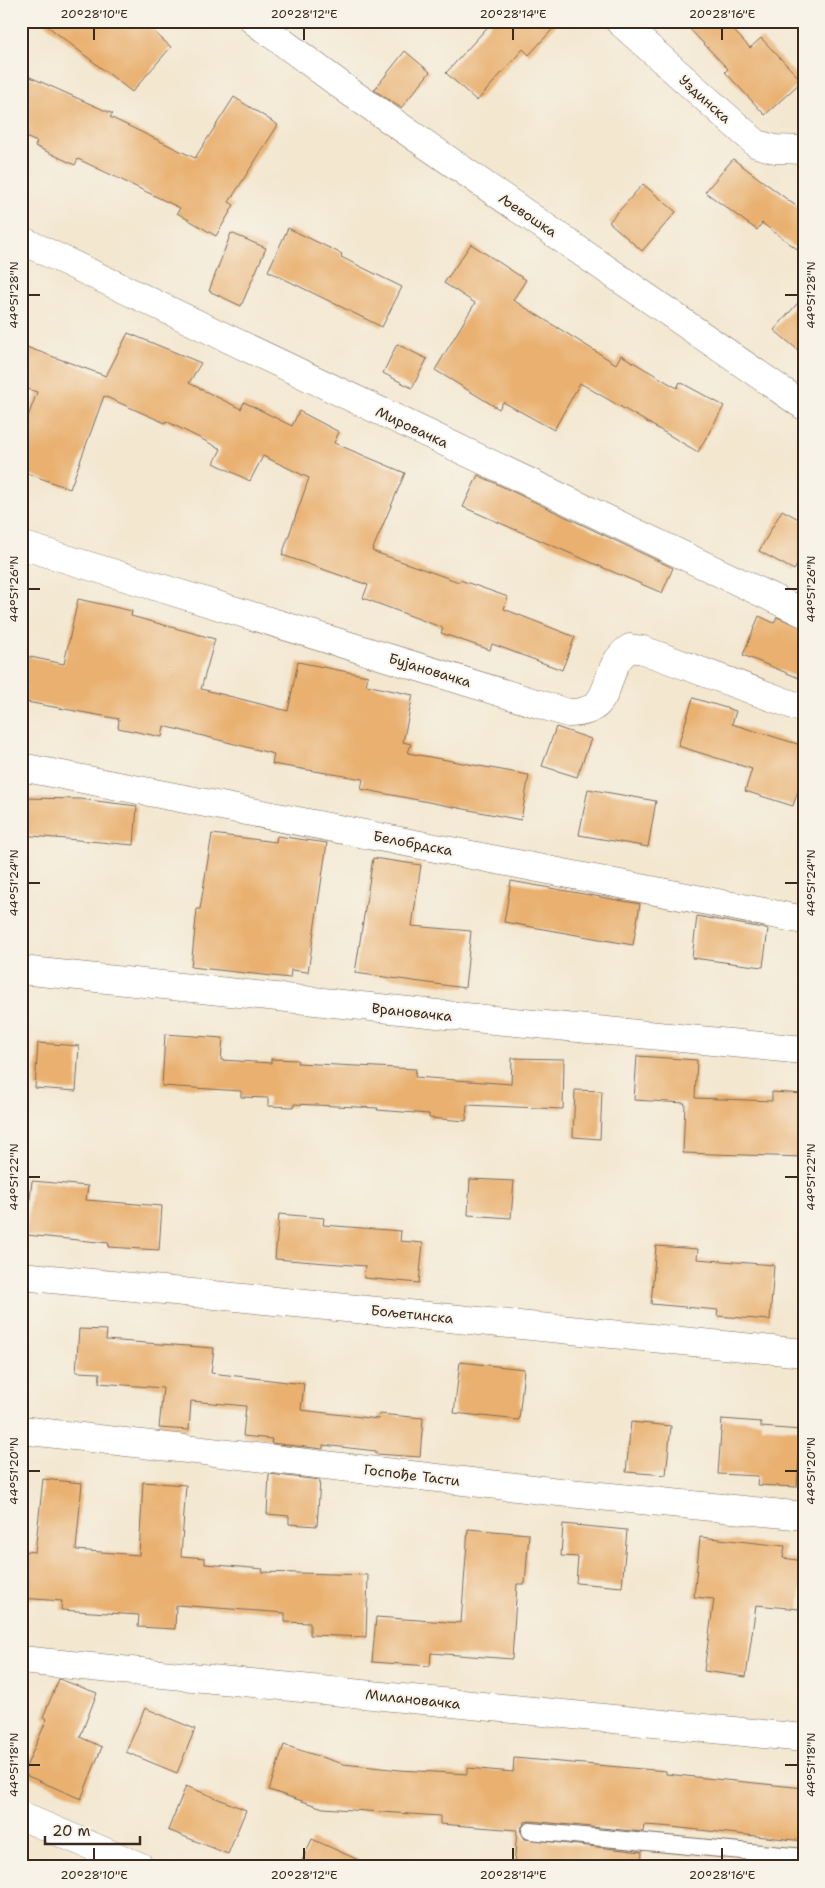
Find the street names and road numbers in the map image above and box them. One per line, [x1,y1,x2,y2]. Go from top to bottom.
street label: Уздинска [675,71,735,127]
street label: Љевошка [496,189,561,241]
street label: Мировачка [373,402,452,452]
street label: Бујановачка [386,649,474,691]
street label: Белобрдска [372,826,455,860]
street label: Врановачка [371,999,453,1025]
street label: Бољетинска [370,1301,455,1327]
street label: Госпође Тасти [363,1460,461,1490]
street label: Милановачка [365,1685,462,1713]

